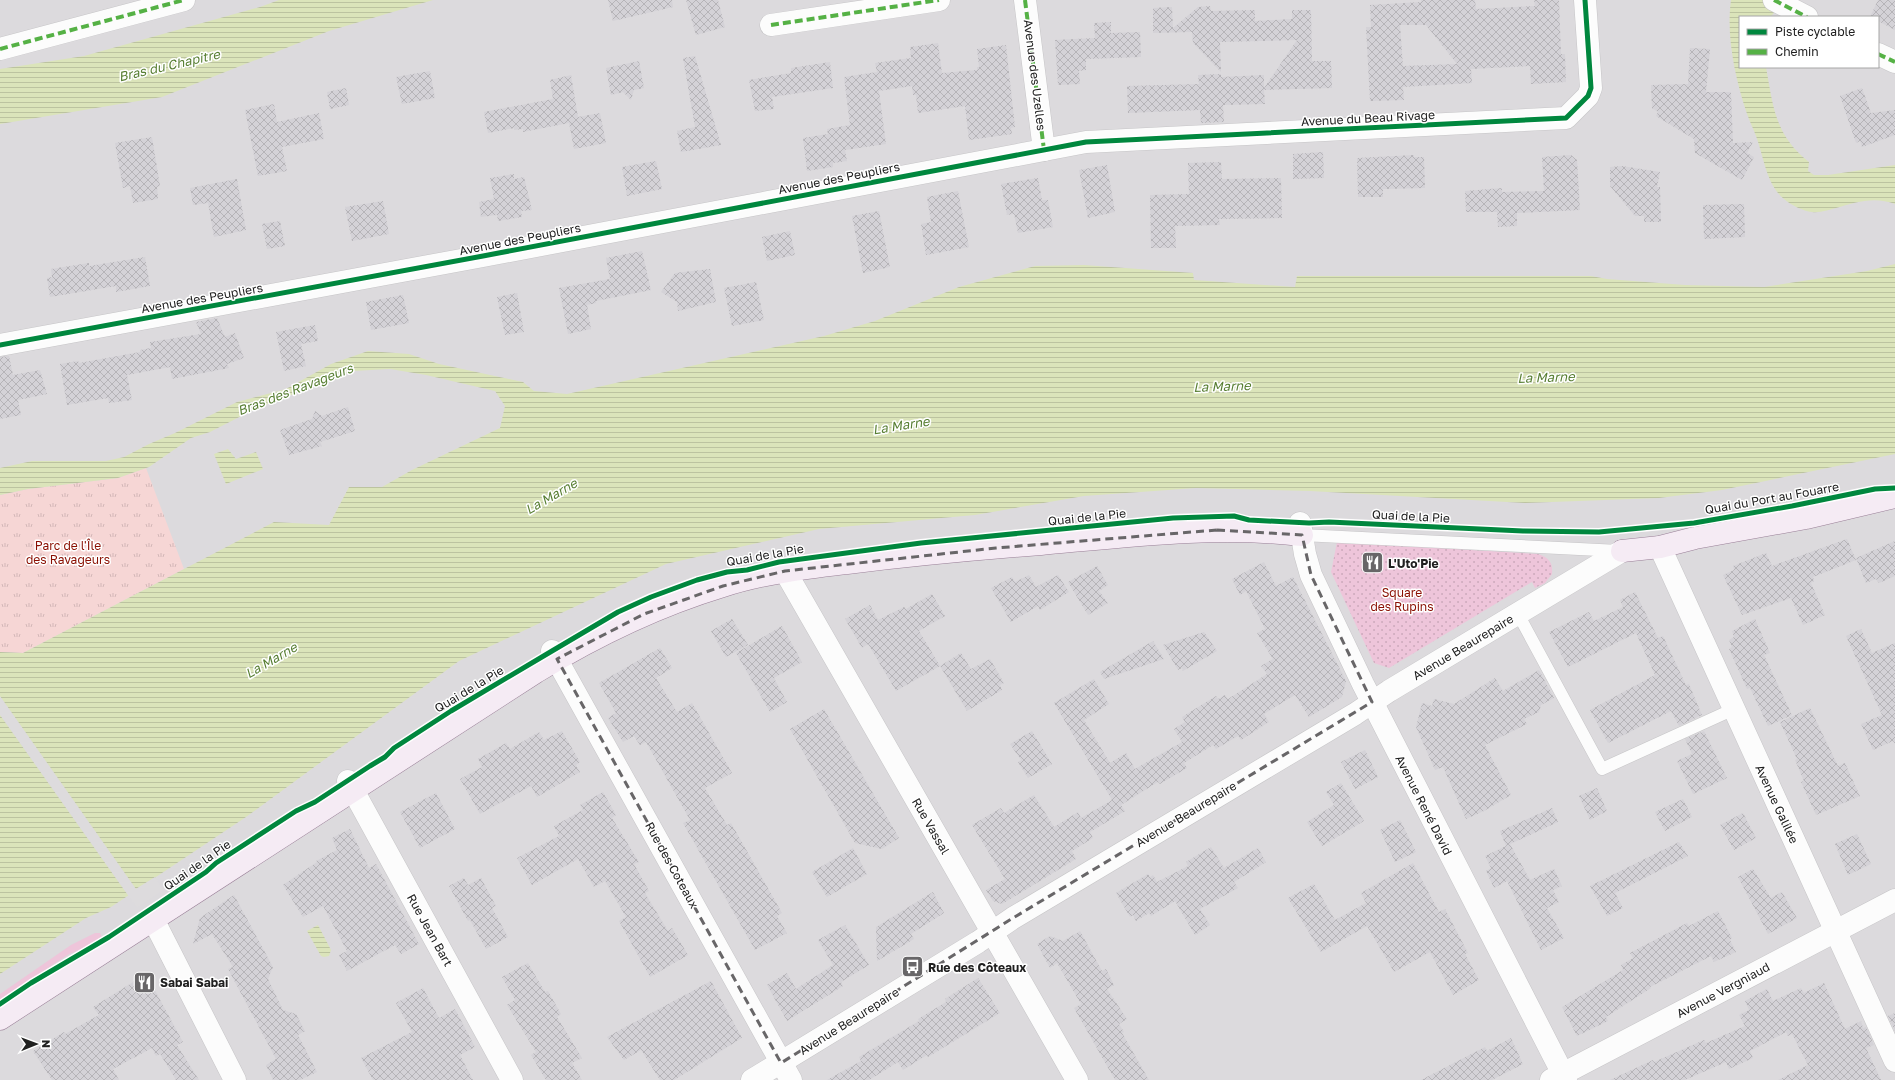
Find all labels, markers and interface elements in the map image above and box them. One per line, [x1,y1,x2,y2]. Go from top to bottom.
legend [1739,16,1879,68]
street label: Avenue des Uzelles [1021,19,1049,131]
text: Piste cyclable [1775,24,1855,39]
text: Chemin [1775,44,1819,59]
water label: Bras du Chapitre [117,45,223,84]
street label: Avenue du Beau Rivage [1301,107,1435,129]
street label: Avenue des Peupliers [777,159,901,197]
street label: Avenue des Peupliers [458,220,582,258]
street label: Avenue des Peupliers [140,280,264,316]
water label: Bras des Ravageurs [235,359,356,418]
water label: La Marne [1517,368,1576,386]
water label: La Marne [1193,377,1252,395]
water label: La Marne [871,412,932,437]
water label: La Marne [522,474,581,517]
street label: Quai du Port au Fouarre [1704,479,1840,517]
street label: Quai de la Pie [1047,505,1127,529]
street label: Quai de la Pie [1372,506,1450,526]
park label: Parc de l'Île des Ravageurs [26,538,110,567]
street label: Quai de la Pie [725,541,805,569]
restaurant icon: L'Uto'Pie [1359,550,1385,576]
place label: L'Uto'Pie [1388,556,1439,571]
park label: Square des Rupins [1370,585,1434,614]
street label: Avenue Beaurepaire [1410,611,1516,683]
water label: La Marne [242,638,301,681]
street label: Quai de la Pie [432,662,506,716]
street label: Avenue René David [1392,753,1456,857]
street label: Avenue Galilée [1752,762,1802,846]
street label: Avenue Beaurepaire [1133,778,1239,850]
street label: Rue Vassal [909,795,953,857]
street label: Rue des Coteaux [642,819,702,911]
street label: Quai de la Pie [161,836,233,894]
street label: Rue Jean Bart [404,891,456,969]
bus stop icon: Rue des Côteaux [899,954,925,980]
street label: Avenue Vergniaud [1674,959,1772,1021]
place label: Rue des Côteaux [928,960,1026,975]
restaurant icon: Sabai Sabai [132,969,158,995]
place label: Sabai Sabai [160,975,228,990]
street label: Avenue Beaurepaire [796,984,902,1058]
north arrow [16,1024,56,1064]
text: N [40,1040,53,1048]

